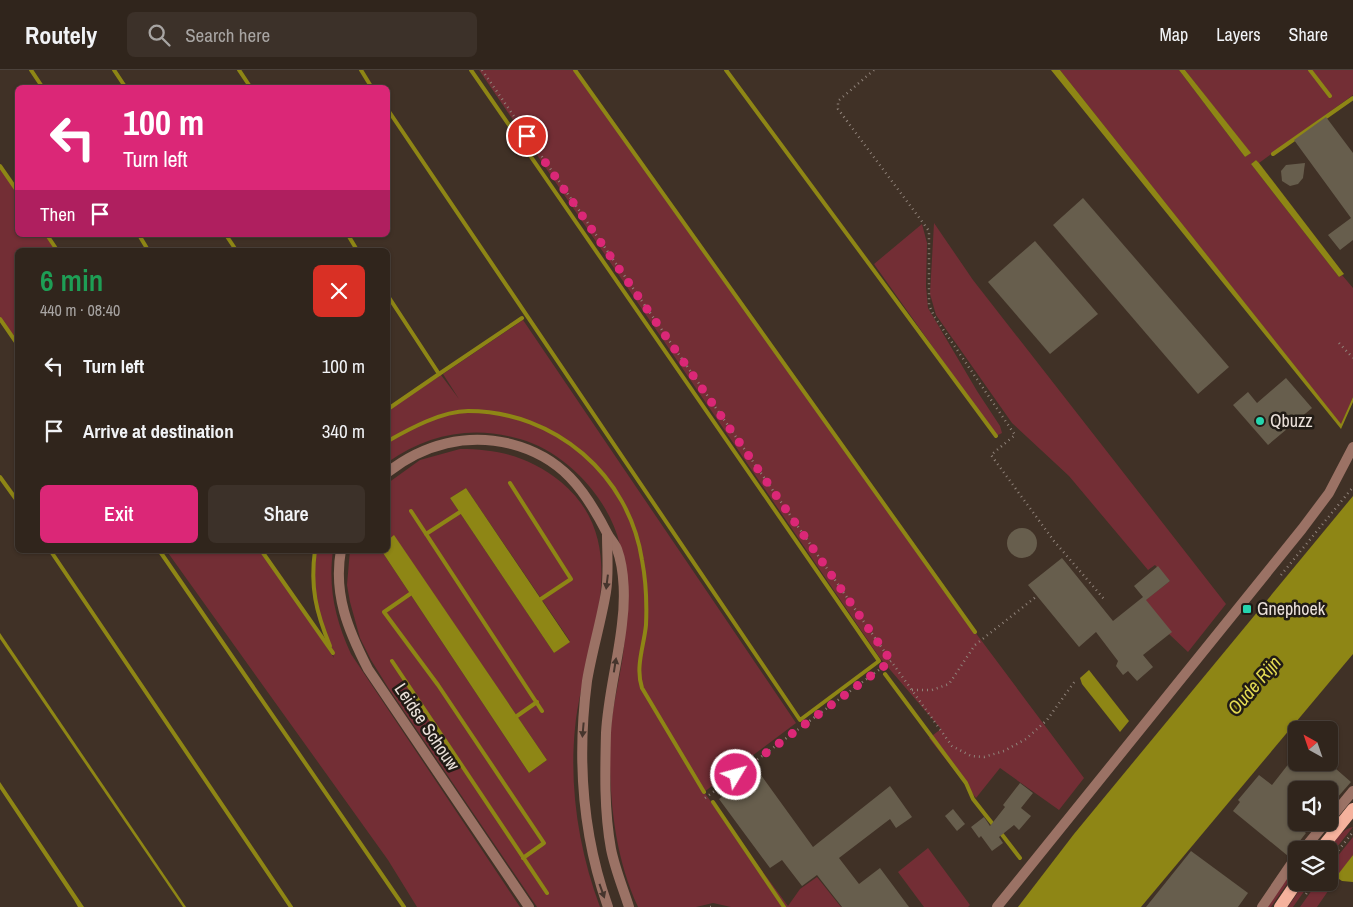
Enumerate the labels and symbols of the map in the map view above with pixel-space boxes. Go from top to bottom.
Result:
pin [506,115,548,157]
place label: Qbuzz [1270,408,1313,433]
marker: Qbuzz [1254,415,1266,427]
one-way arrow [603,575,611,591]
place label: Gnephoek [1257,596,1326,621]
marker: Gnephoek [1241,603,1253,615]
water label: Oude Rijn [1221,650,1287,720]
one-way arrow [611,657,619,673]
street label: Leidse Schouw [389,678,466,776]
north arrow [1288,721,1338,771]
one-way arrow [579,723,587,739]
position arrow [709,748,761,800]
one-way arrow [599,883,606,898]

